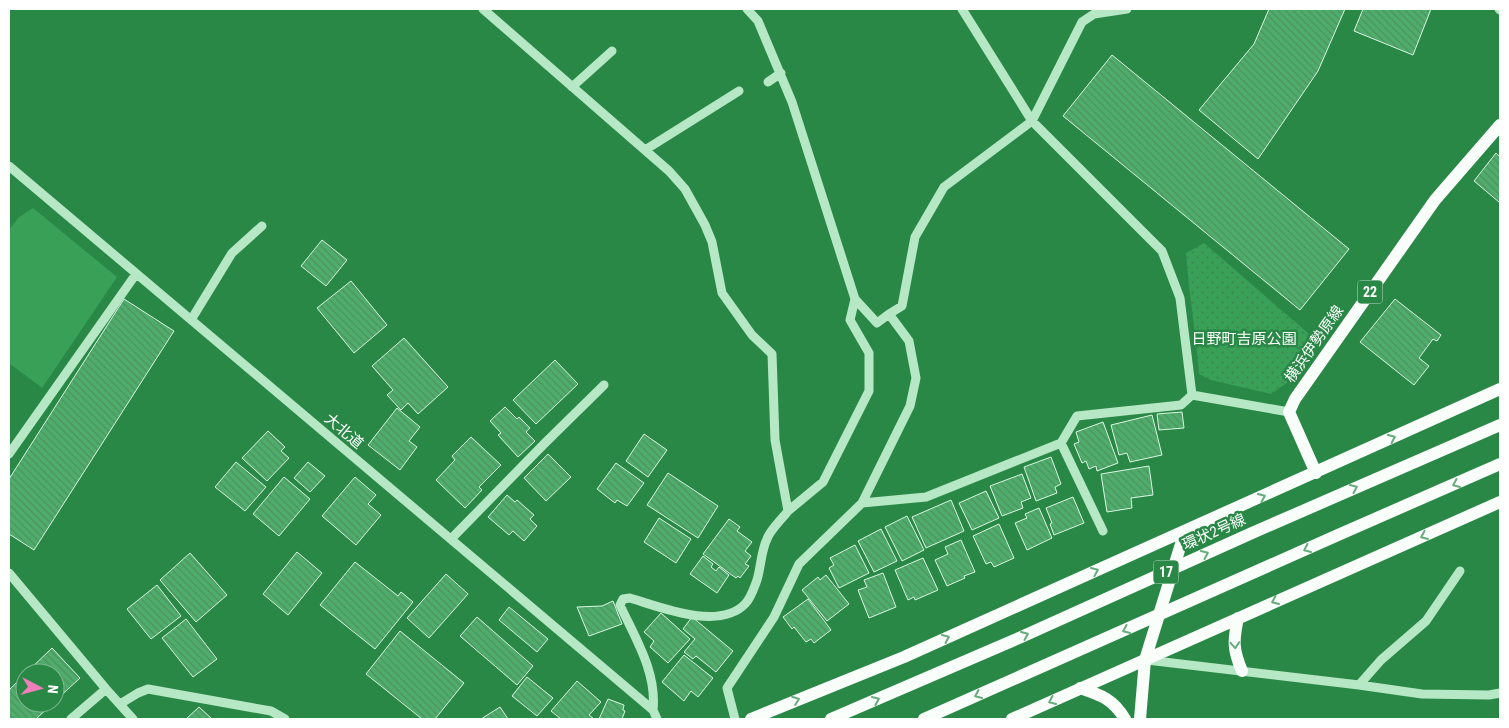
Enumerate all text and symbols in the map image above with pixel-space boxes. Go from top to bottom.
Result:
road number: 22 [1358,280,1382,304]
street label: 横浜伊勢原線 [1281,302,1347,386]
park label: 日野町吉原公園 [1191,330,1297,348]
street label: 大北道 [321,410,367,452]
one-way arrow [1387,434,1396,444]
one-way arrow [1452,477,1461,488]
one-way arrow [1349,484,1358,495]
one-way arrow [1257,492,1266,503]
street label: 環状2号線 [1180,510,1248,554]
one-way arrow [1420,529,1429,540]
one-way arrow [1303,542,1312,553]
one-way arrow [1200,549,1209,560]
road number: 17 [1154,560,1178,584]
one-way arrow [1090,567,1099,578]
one-way arrow [1271,595,1280,606]
one-way arrow [1122,623,1131,634]
one-way arrow [1020,631,1029,642]
one-way arrow [941,633,950,644]
one-way arrow [1229,641,1240,649]
north arrow [15,663,65,713]
text: N [45,684,61,694]
one-way arrow [974,689,983,700]
one-way arrow [871,695,880,706]
one-way arrow [1048,695,1057,705]
one-way arrow [792,696,800,706]

